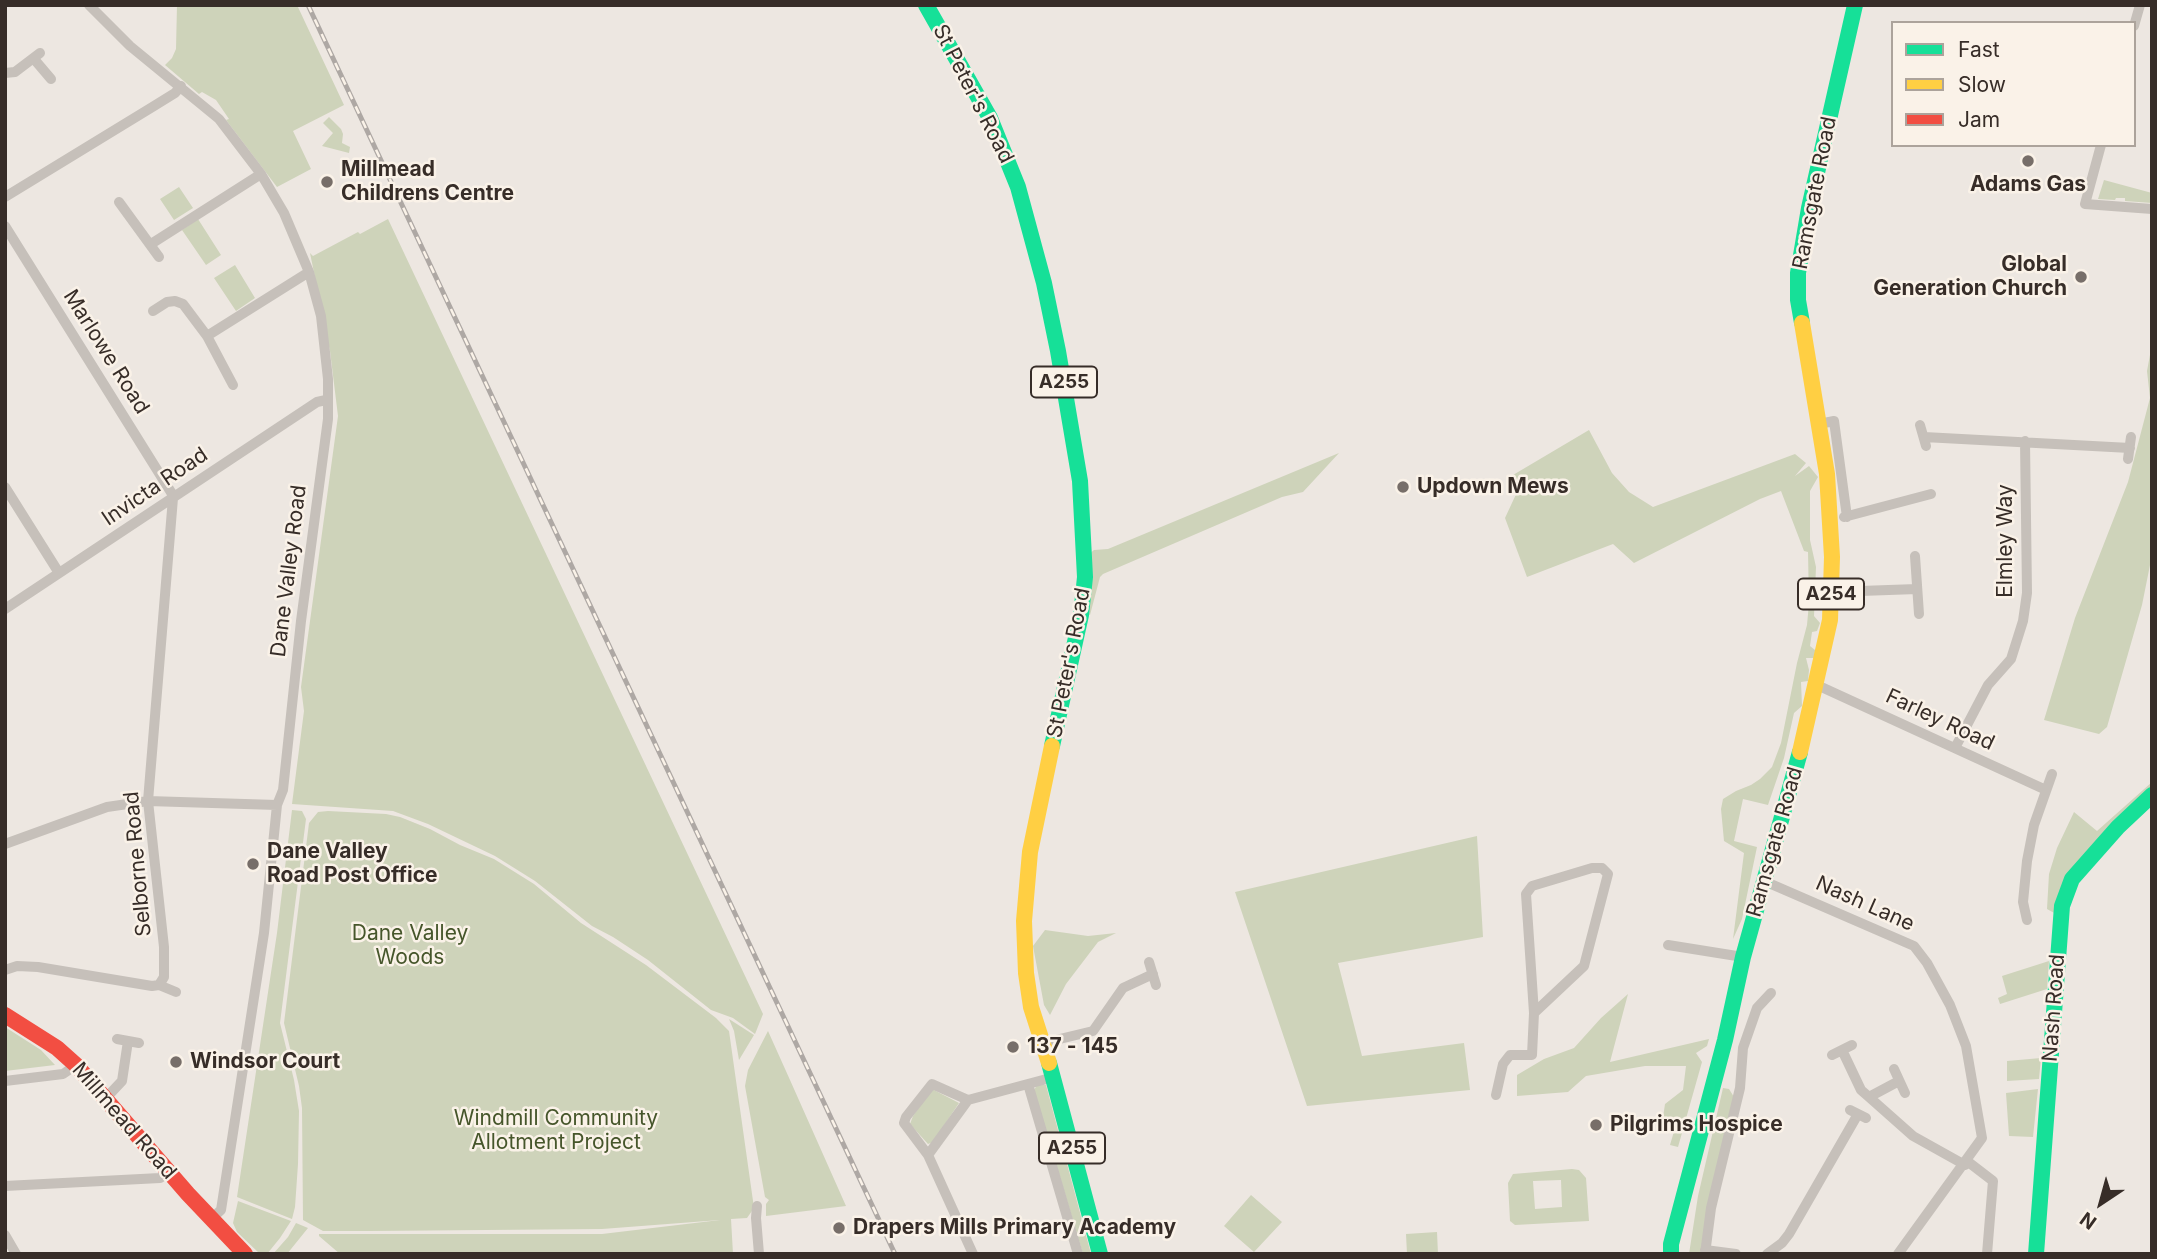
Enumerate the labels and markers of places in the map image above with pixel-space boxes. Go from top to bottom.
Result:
marker: Adams Gas [2020,153,2036,169]
place label: Millmead Childrens Centre [341,157,514,207]
place label: Adams Gas [1970,172,2086,198]
marker: Millmead Childrens Centre [319,174,335,190]
place label: Global Generation Church [1873,252,2067,302]
marker: Global Generation Church [2073,269,2089,285]
place label: Updown Mews [1417,474,1569,500]
marker: Updown Mews [1395,479,1411,495]
place label: Dane Valley Road Post Office [267,839,438,889]
marker: Dane Valley Road Post Office [245,856,261,872]
place label: 137 - 145 [1027,1034,1118,1060]
marker: 137 - 145 [1005,1039,1021,1055]
place label: Windsor Court [190,1049,340,1075]
marker: Windsor Court [168,1054,184,1070]
place label: Pilgrims Hospice [1610,1112,1783,1138]
marker: Pilgrims Hospice [1588,1117,1604,1133]
place label: Drapers Mills Primary Academy [853,1215,1176,1241]
marker: Drapers Mills Primary Academy [831,1220,847,1236]

